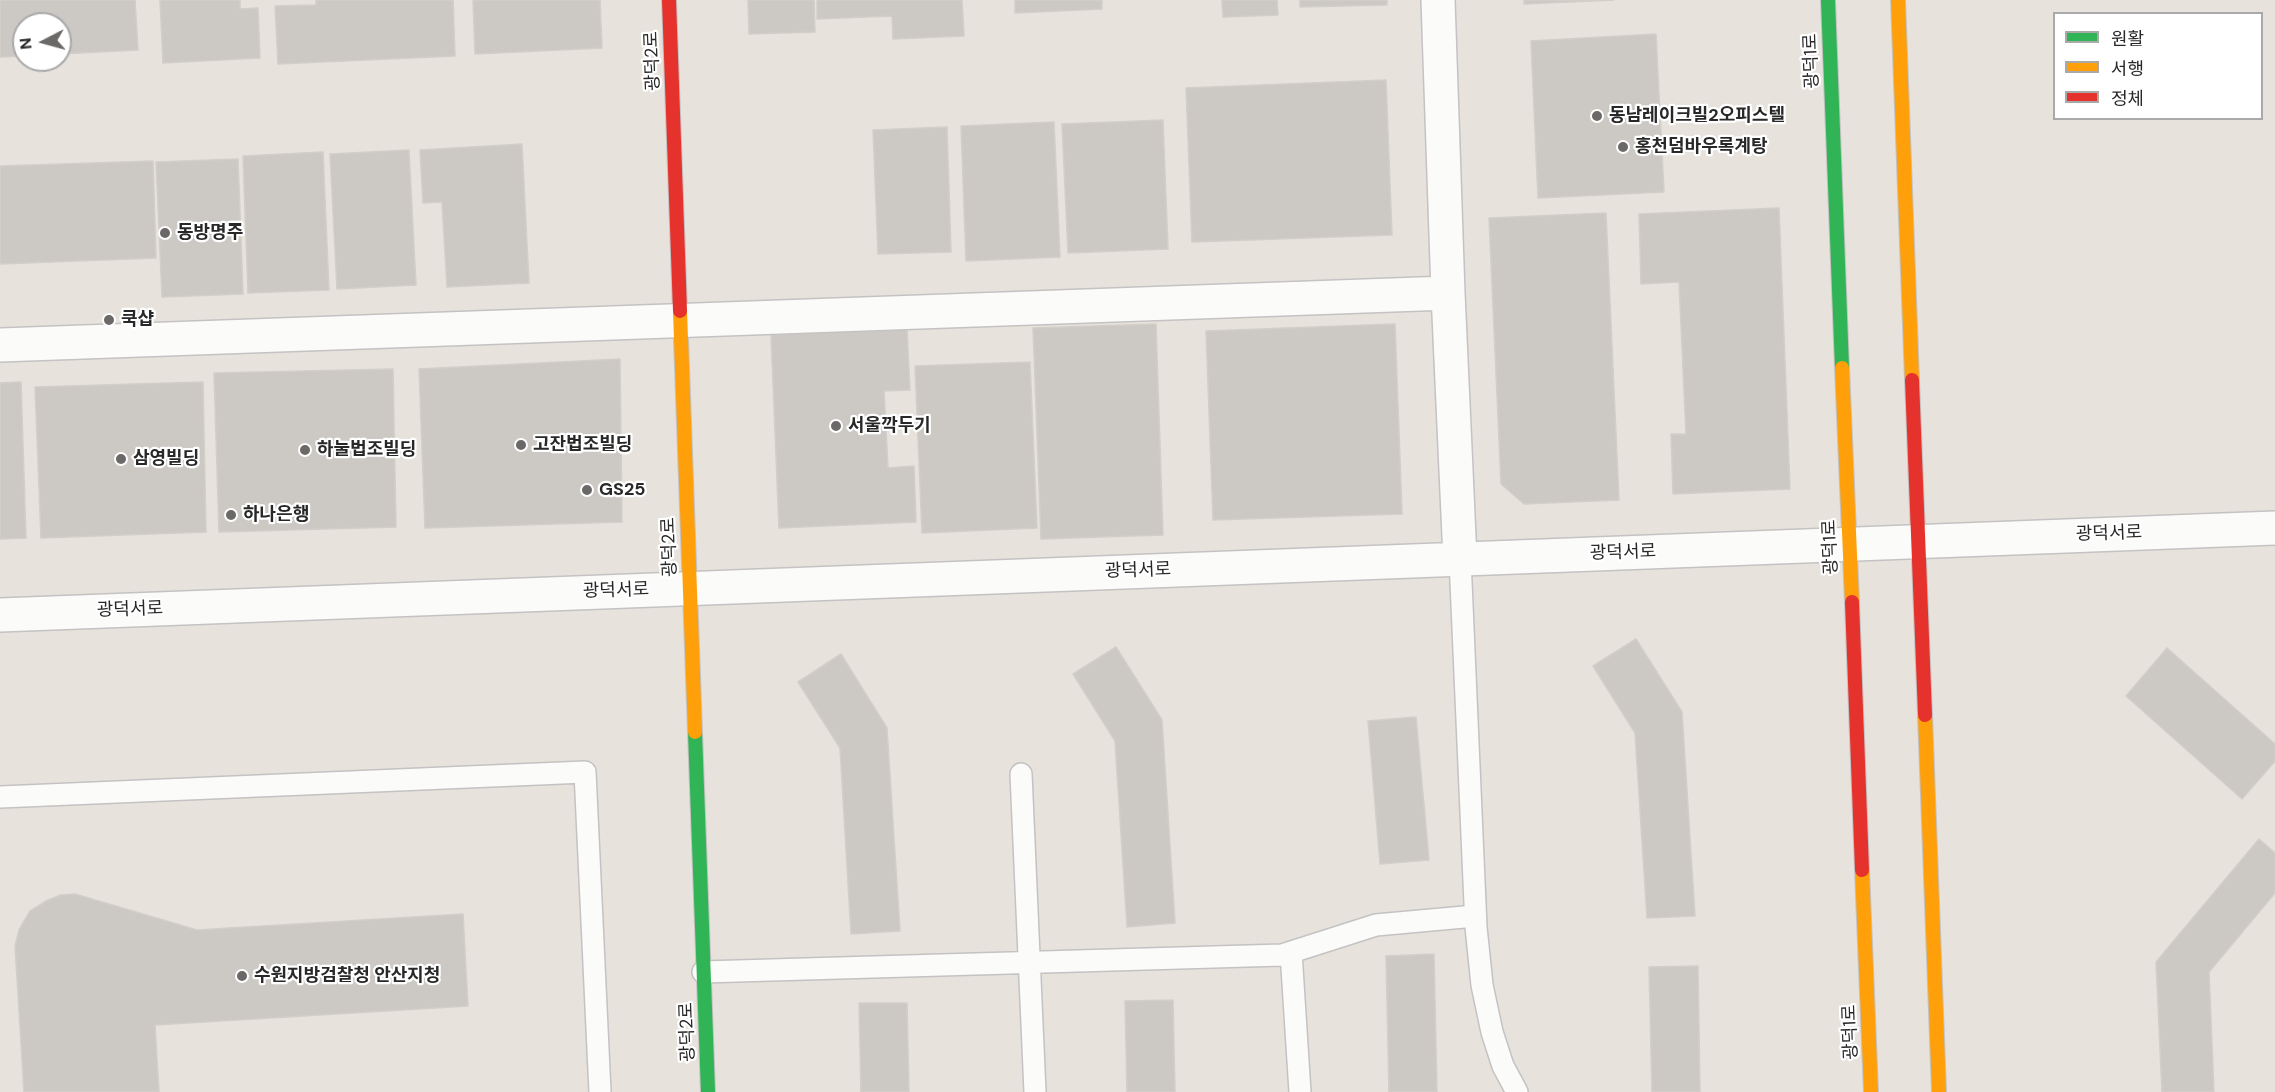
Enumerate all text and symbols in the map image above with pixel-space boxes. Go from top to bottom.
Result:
north arrow [12,12,72,72]
legend [2053,12,2263,120]
text: 원활 [2111,27,2144,51]
street label: 광덕2로 [641,31,665,91]
street label: 광덕1로 [1800,33,1824,89]
text: N [15,37,37,51]
text: 서행 [2111,57,2144,81]
text: 정체 [2111,87,2144,111]
place label: 동남레이크빌2오피스텔 [1609,105,1785,127]
marker: 동남레이크빌2오피스텔 [1590,109,1604,123]
place label: 홍천덤바우록계탕 [1635,136,1767,158]
marker: 홍천덤바우록계탕 [1616,140,1630,154]
place label: 동방명주 [177,222,243,244]
marker: 동방명주 [158,226,172,240]
place label: 쿡샵 [121,309,154,331]
marker: 쿡샵 [102,313,116,327]
place label: 서울깍두기 [848,415,931,437]
marker: 서울깍두기 [829,419,843,433]
place label: 고잔법조빌딩 [533,434,632,456]
marker: 고잔법조빌딩 [514,438,528,452]
place label: 하눌법조빌딩 [317,439,416,461]
marker: 하눌법조빌딩 [298,443,312,457]
place label: 삼영빌딩 [133,448,199,470]
marker: 삼영빌딩 [114,452,128,466]
place label: GS25 [599,479,645,501]
marker: GS25 [580,483,594,497]
place label: 하나은행 [243,504,309,526]
marker: 하나은행 [224,508,238,522]
street label: 광덕2로 [658,517,682,577]
street label: 광덕1로 [1819,519,1843,575]
street label: 광덕서로 [2076,522,2142,546]
street label: 광덕서로 [1590,541,1656,565]
street label: 광덕서로 [1105,559,1171,583]
street label: 광덕서로 [583,579,649,603]
street label: 광덕서로 [97,598,163,622]
place label: 수원지방검찰청 안산지청 [254,965,440,987]
marker: 수원지방검찰청 안산지청 [235,969,249,983]
street label: 광덕2로 [676,1002,700,1062]
street label: 광덕1로 [1839,1004,1863,1060]

